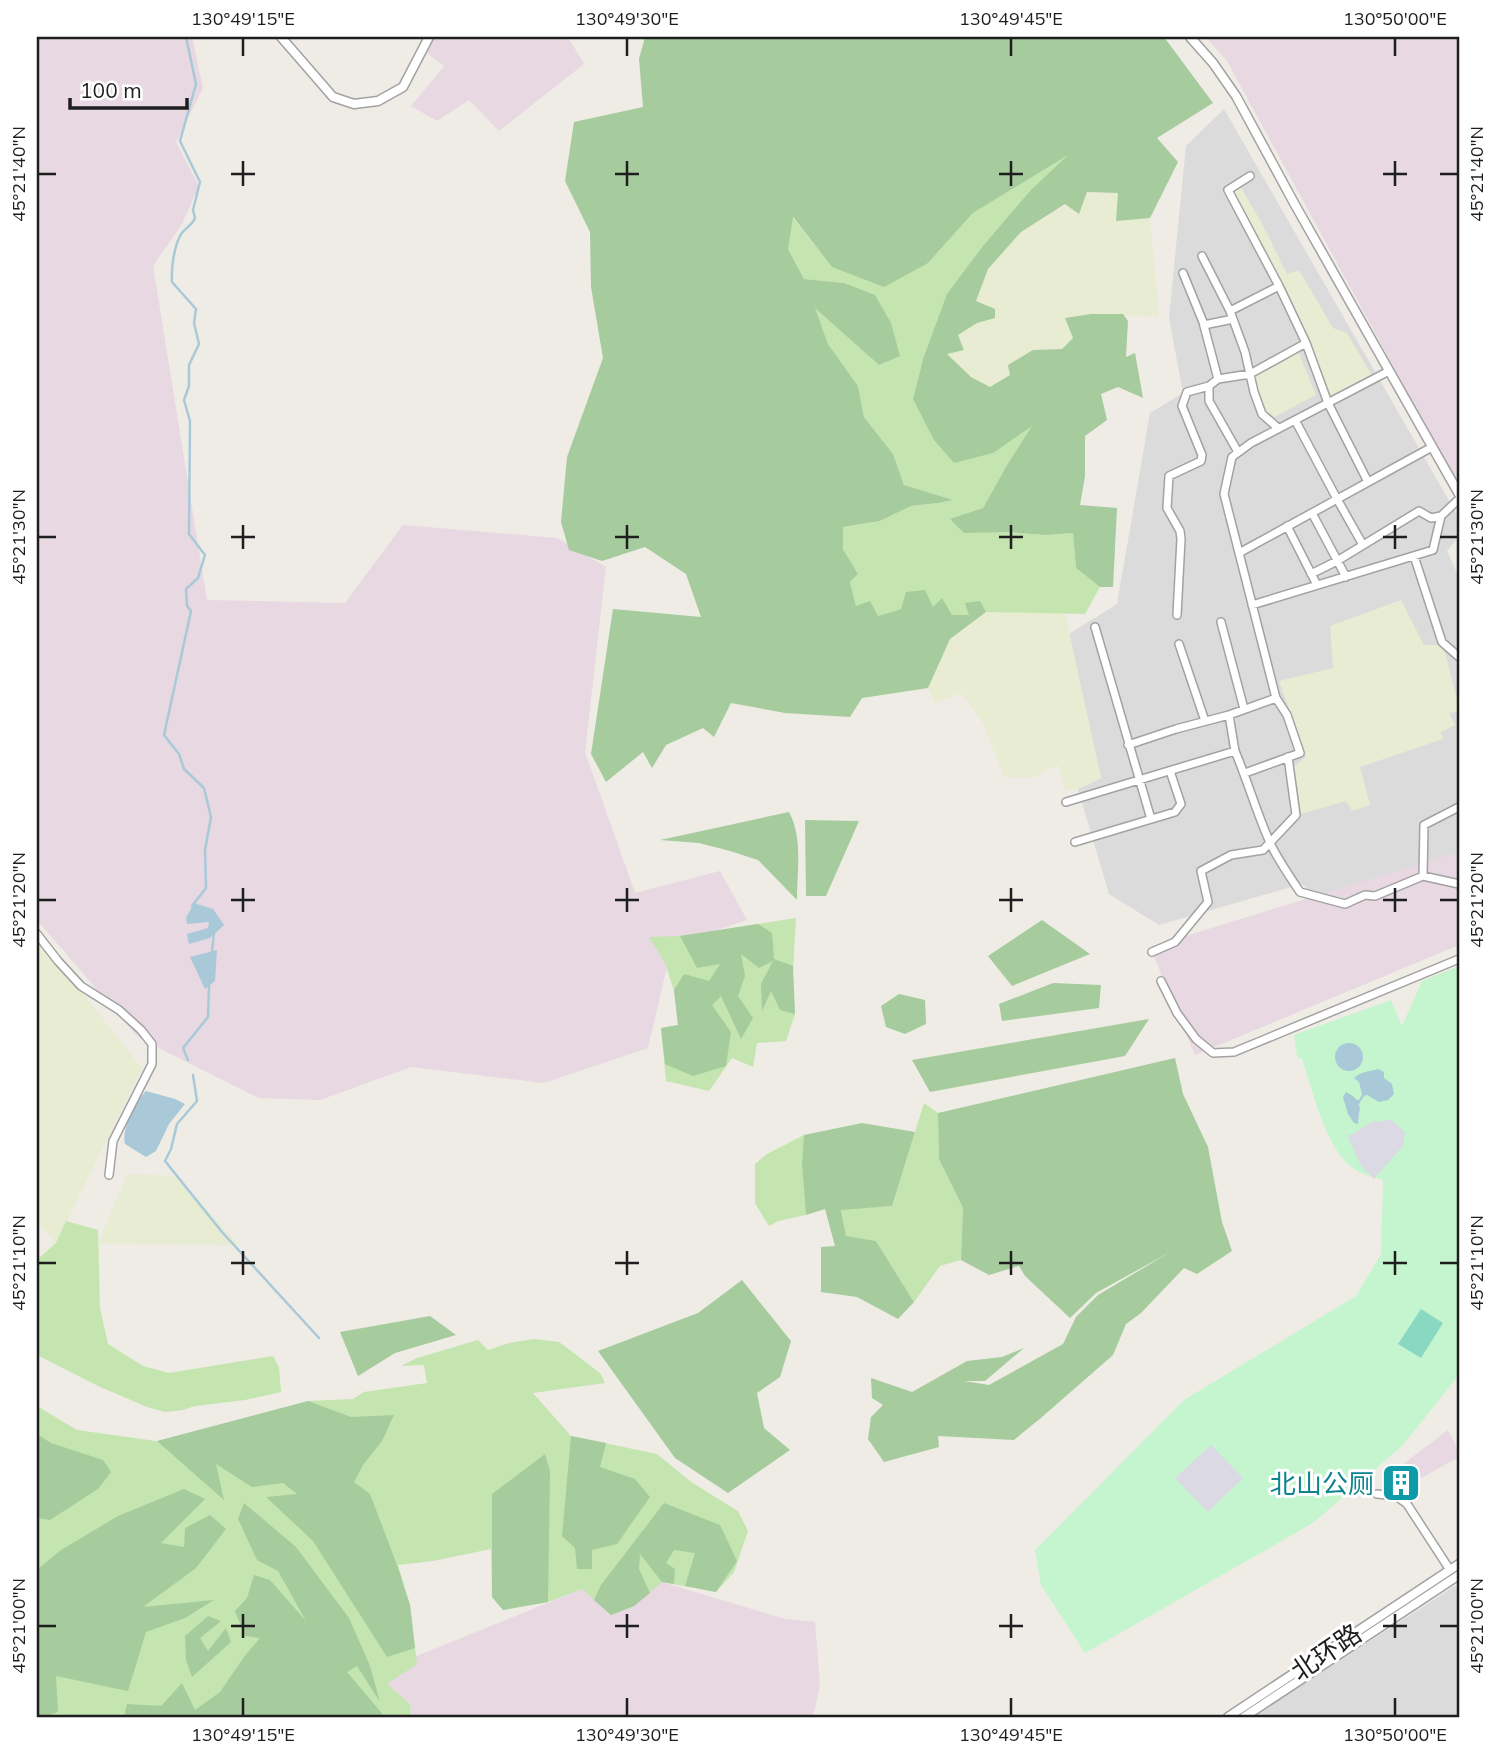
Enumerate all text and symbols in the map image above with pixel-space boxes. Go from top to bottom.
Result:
text: 130°49'15"E [191,7,295,30]
text: 130°49'30"E [575,7,679,30]
text: 130°49'45"E [959,7,1063,30]
text: 130°50'00"E [1343,7,1447,30]
scale bar [70,66,187,110]
text: 100 m [80,77,142,103]
text: 45°21'40"N [7,126,30,222]
text: 45°21'40"N [1465,126,1488,222]
text: 45°21'30"N [7,489,30,585]
text: 45°21'30"N [1465,489,1488,585]
text: 45°21'20"N [7,852,30,948]
text: 45°21'20"N [1465,852,1488,948]
text: 45°21'10"N [7,1215,30,1311]
text: 45°21'10"N [1465,1215,1488,1311]
building icon: 北山公厕 [1380,1462,1422,1504]
place label: 北山公厕 [1270,1467,1374,1500]
text: 45°21'00"N [7,1578,30,1674]
text: 45°21'00"N [1465,1578,1488,1674]
street label: 北环路 [1284,1617,1368,1687]
text: 130°49'15"E [191,1723,295,1746]
text: 130°49'30"E [575,1723,679,1746]
text: 130°49'45"E [959,1723,1063,1746]
text: 130°50'00"E [1343,1723,1447,1746]

